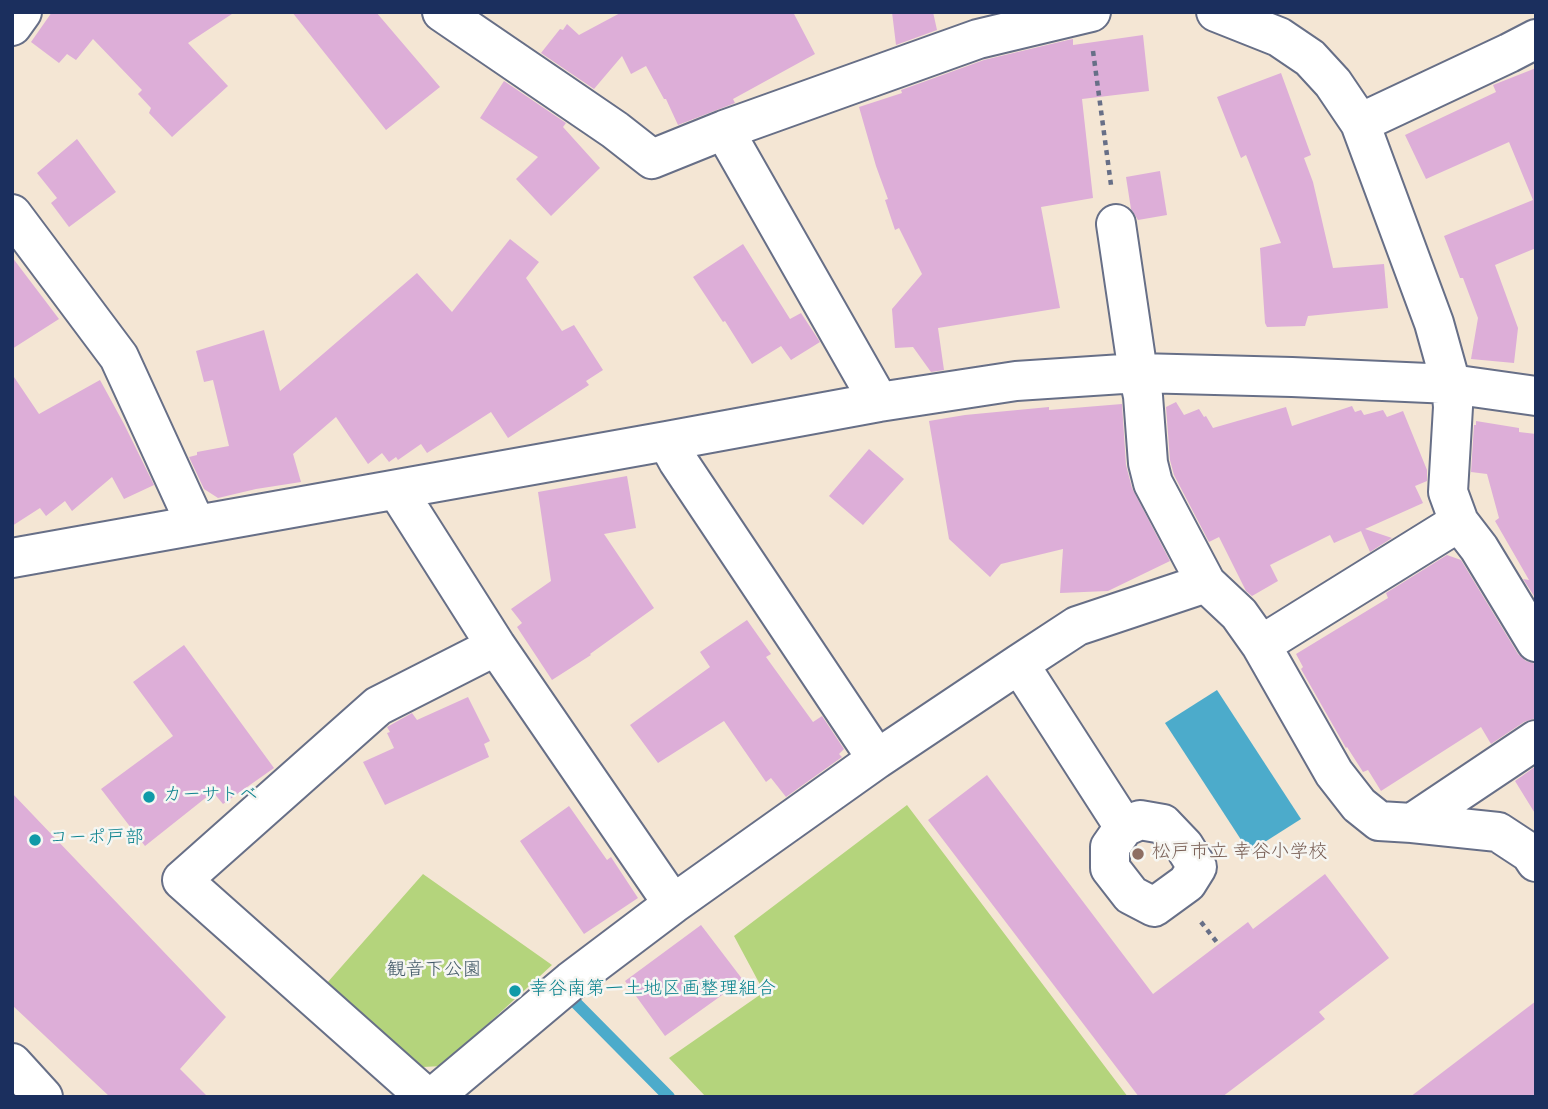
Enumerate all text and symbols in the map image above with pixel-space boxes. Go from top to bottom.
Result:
place label: カーサトベ [163,786,258,808]
marker: カーサトベ [141,789,157,805]
place label: コーポ戸部 [49,829,144,851]
marker: コーポ戸部 [27,832,43,848]
place label: 松戸市立 幸谷小学校 [1152,843,1327,865]
marker: 松戸市立 幸谷小学校 [1130,846,1146,862]
park label: 観音下公園 [387,961,481,983]
place label: 幸谷南第一土地区画整理組合 [529,980,776,1002]
marker: 幸谷南第一土地区画整理組合 [507,983,523,999]

